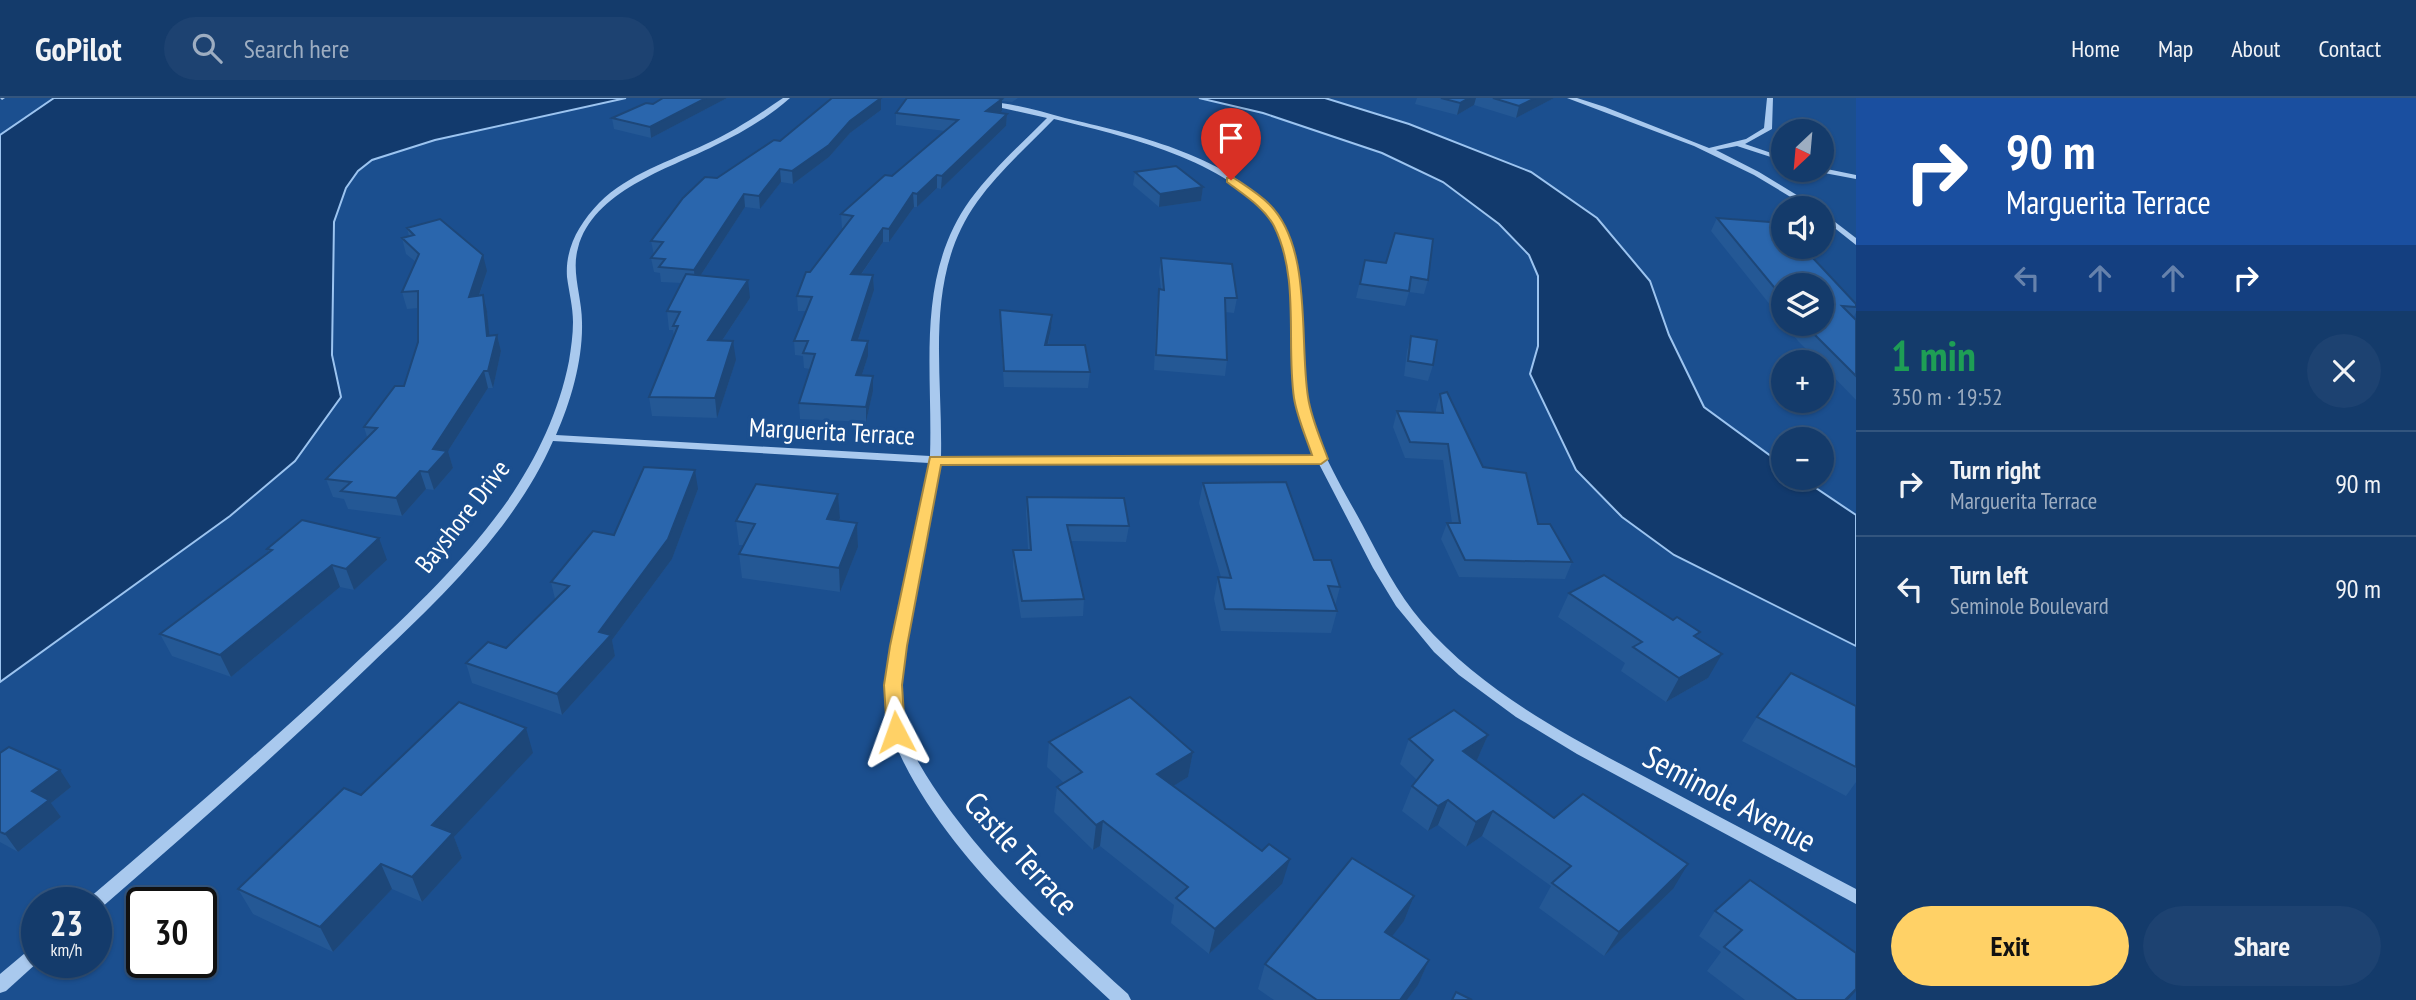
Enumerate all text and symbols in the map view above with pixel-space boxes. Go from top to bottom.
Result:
search box [164,17,654,80]
text: GoPilot [35,27,122,70]
icon: search [188,29,226,67]
text: Search here [244,32,349,65]
text: Home [2071,33,2120,64]
text: Map [2158,33,2193,64]
text: About [2231,33,2280,64]
text: Contact [2318,33,2381,64]
pin [1201,108,1261,180]
icon: arrive [1212,119,1250,157]
north arrow [1771,119,1834,182]
map controls [1771,119,1834,490]
text: 90 m [2006,119,2095,183]
icon: right [1891,126,1982,217]
text: Marguerita Terrace [2006,181,2211,223]
button: sound [1771,196,1834,259]
icon: left [2008,259,2046,297]
icon: ahead [2081,259,2119,297]
icon: ahead [2154,259,2192,297]
icon: right [2227,259,2265,297]
button: layers [1771,273,1834,336]
text: 1 min [1891,328,1976,383]
button: close [2307,334,2381,408]
button: + [1771,350,1834,413]
text: 350 m · 19:52 [1891,382,2003,411]
street label: Marguerita Terrace [748,410,916,452]
button: − [1771,427,1834,490]
street label: Bayshore Drive [408,453,516,579]
text: Turn right [1950,453,2041,486]
icon: right [1891,465,1929,503]
text: 90 m [2335,467,2381,500]
text: Marguerita Terrace [1950,486,2097,515]
text: Turn left [1950,558,2028,591]
icon: left [1891,570,1929,608]
text: 90 m [2335,572,2381,605]
text: Seminole Boulevard [1950,591,2109,620]
position arrow [859,695,933,769]
street label: Seminole Avenue [1636,735,1824,861]
street label: Castle Terrace [956,783,1088,923]
speed limit sign: 30 [126,887,217,978]
text: 23 [50,900,83,946]
button: Exit [1891,906,2129,986]
button: Share [2143,906,2381,986]
text: km/h [51,938,82,961]

